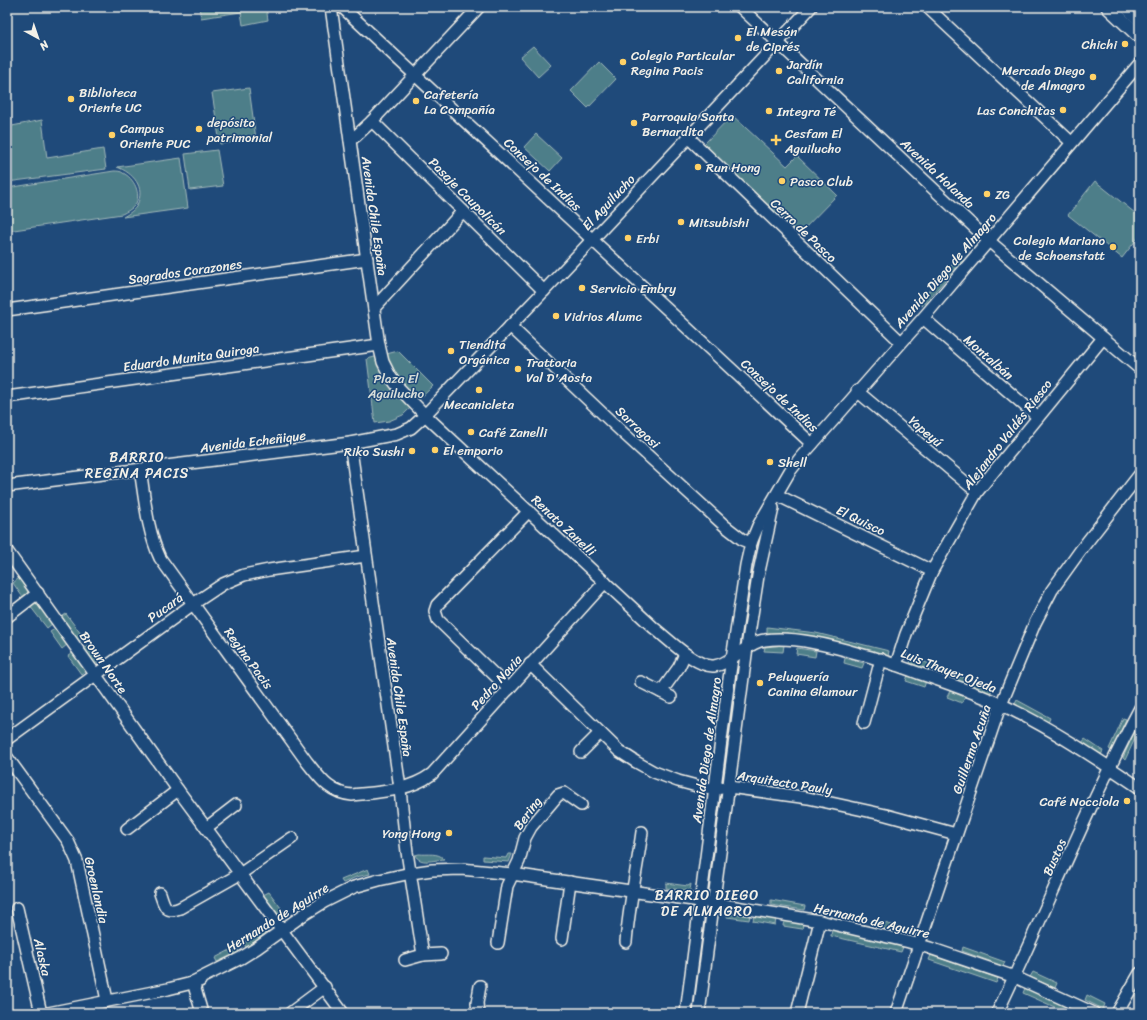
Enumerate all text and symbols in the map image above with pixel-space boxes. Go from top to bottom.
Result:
north arrow [18,18,58,58]
place label: El Mesón de Ciprés [746,20,800,58]
marker: El Mesón de Ciprés [733,33,743,43]
place label: Chichi [1082,33,1117,56]
text: N [35,35,54,55]
marker: Chichi [1120,39,1130,49]
place label: Colegio Particular Regina Pacis [631,44,735,82]
place label: Jardín California [786,53,844,91]
marker: Colegio Particular Regina Pacis [618,57,628,67]
place label: Mercado Diego de Almagro [1002,59,1086,97]
marker: Jardín California [774,66,784,76]
marker: Mercado Diego de Almagro [1088,72,1098,82]
place label: Biblioteca Oriente UC [79,81,142,119]
place label: Cafetería La Compañía [424,83,496,121]
marker: Biblioteca Oriente UC [66,94,76,104]
marker: Cafetería La Compañía [411,96,421,106]
place label: Las Conchitas [977,99,1056,122]
place label: Integra Té [776,100,836,123]
place label: Parroquia Santa Bernardita [642,105,735,143]
marker: Las Conchitas [1058,105,1068,115]
marker: Integra Té [764,106,774,116]
place label: depósito patrimonial [206,111,273,149]
place label: Campus Oriente PUC [120,117,191,155]
marker: Parroquia Santa Bernardita [629,118,639,128]
place label: Cesfam El Aguilucho [784,122,843,160]
marker: depósito patrimonial [194,124,204,134]
marker: Campus Oriente PUC [107,130,117,140]
street label: Consejo de Indias [498,132,588,218]
street label: Avenida Holanda [894,132,981,215]
marker: Cesfam El Aguilucho [770,134,782,146]
street label: Pasaje Caupolicán [423,152,512,241]
street label: Avenida Chile España [355,154,394,278]
place label: Run Hong [706,156,761,179]
marker: Run Hong [693,162,703,172]
street label: El Aguilucho [576,168,641,236]
place label: Pasco Club [790,170,853,193]
marker: Pasco Club [777,176,787,186]
place label: ZG [995,183,1010,206]
marker: ZG [982,189,992,199]
street label: Cerro de Pasco [765,192,843,269]
street label: Avenida Diego de Almagro [888,207,1003,334]
place label: Mitsubishi [689,211,749,234]
marker: Mitsubishi [676,217,686,227]
place label: Erbi [636,227,659,250]
place label: Colegio Mariano de Schoenstatt [1014,229,1105,267]
marker: Erbi [623,233,633,243]
marker: Colegio Mariano de Schoenstatt [1108,242,1118,252]
street label: Sagrados Corazones [127,252,243,291]
place label: Servicio Embry [590,277,676,300]
marker: Servicio Embry [577,283,587,293]
place label: Vidrios Alumc [564,305,642,328]
marker: Vidrios Alumc [551,311,561,321]
street label: Montalbán [958,329,1019,386]
place label: Tiendita Orgánica [459,333,510,371]
street label: Eduardo Munita Quiroga [122,336,261,378]
marker: Tiendita Orgánica [446,346,456,356]
place label: Trattoria Val D'Aosta [526,351,592,389]
street label: Consejo de Indias [735,353,825,439]
marker: Trattoria Val D'Aosta [513,364,523,374]
park label: Plaza El Aguilucho [367,367,425,405]
street label: Alejandro Valdés Riesco [956,374,1058,495]
marker: Mecanicleta [474,385,484,395]
place label: Mecanicleta [444,393,514,416]
street label: Sarragosi [610,400,666,455]
street label: Yapeyú [903,410,948,453]
place label: Café Zanelli [479,421,548,444]
street label: Avenida Echeñique [198,424,308,460]
marker: Café Zanelli [466,427,476,437]
place label: El emporio [443,439,503,462]
place label: Riko Sushi [344,440,404,463]
district label: BARRIO REGINA PACIS [85,445,189,486]
marker: El emporio [430,445,440,455]
marker: Riko Sushi [407,446,417,456]
place label: Shell [778,451,807,474]
marker: Shell [765,457,775,467]
street label: Renato Zanelli [526,489,602,562]
street label: El Quisco [832,499,890,542]
street label: Pucará [142,586,189,628]
street label: Regina Pacis [218,622,280,695]
street label: Brown Norte [73,626,134,699]
street label: Avenida Chile España [380,635,419,759]
street label: Luis Thayer Ojeda [898,642,1000,699]
street label: Pedro Navia [465,649,528,716]
place label: Peluquería Canina Glamour [768,665,858,703]
street label: Avenida Diego de Almagro [685,675,728,825]
marker: Peluquería Canina Glamour [755,678,765,688]
street label: Guillermo Acuña [945,701,998,797]
street label: Arquitecto Pauly [735,763,834,801]
place label: Café Nocciola [1039,790,1119,813]
street label: Bering [507,791,548,835]
marker: Café Nocciola [1122,796,1132,806]
place label: Yong Hong [382,822,441,845]
marker: Yong Hong [444,828,454,838]
street label: Bustos [1036,834,1073,880]
street label: Groenlandia [78,854,115,926]
street label: Hernando de Aguirre [221,876,334,959]
district label: BARRIO DIEGO DE ALMAGRO [655,883,759,924]
street label: Hernando de Aguirre [812,896,932,945]
street label: Alaska [27,935,58,979]

